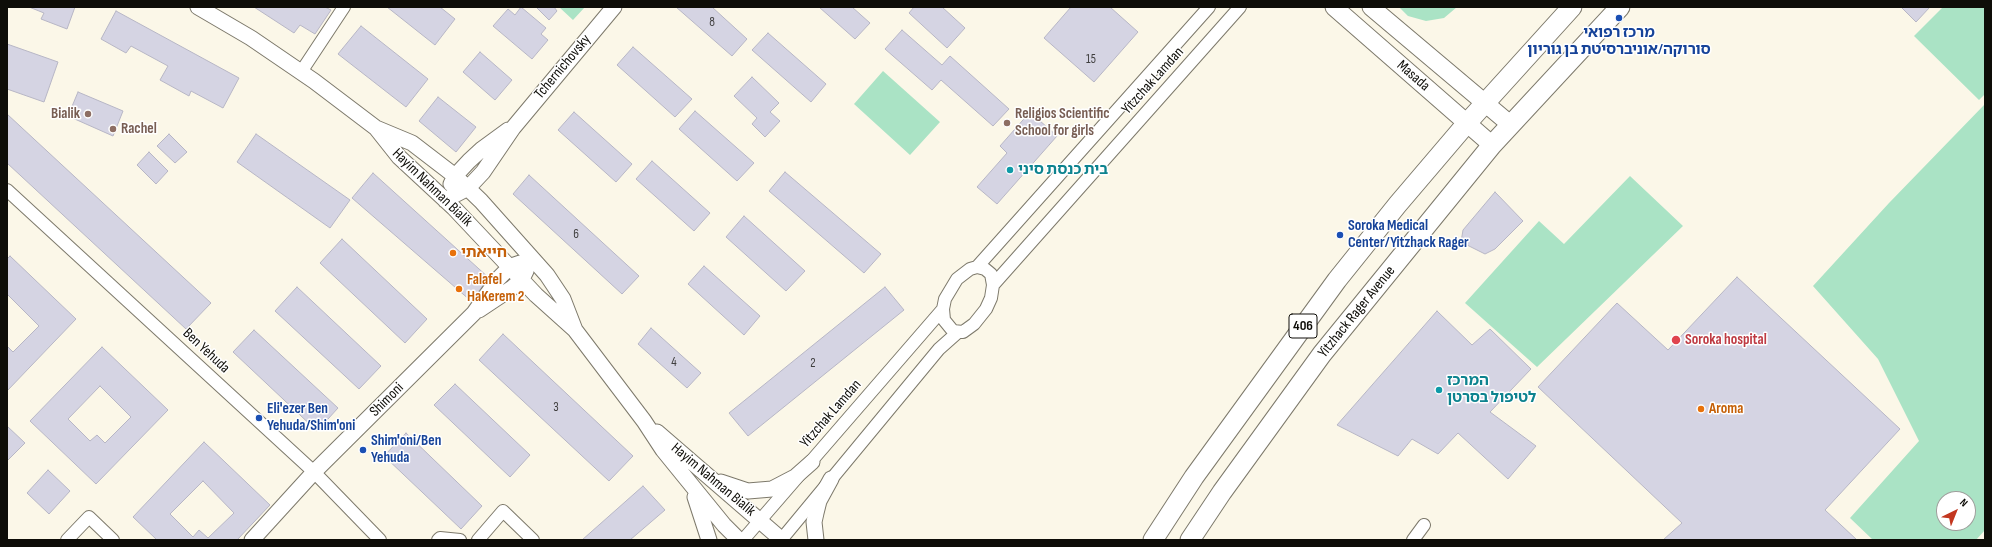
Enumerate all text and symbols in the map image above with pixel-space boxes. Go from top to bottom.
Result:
marker: מרכז רפואי סורוקה/אוניברסיטת בן גוריון [1614,13,1624,23]
house number: 8 [709,15,715,31]
place label: מרכז רפואי סורוקה/אוניברסיטת בן גוריון [1527,24,1711,59]
street label: Tchernichovsky [531,31,595,103]
street label: Yitzchak Lamdan [1118,44,1188,118]
house number: 15 [1086,52,1096,68]
street label: Masada [1393,57,1433,95]
place label: Bialik [51,105,80,123]
place label: Religios Scientific School for girls [1015,105,1110,140]
marker: Bialik [83,109,93,119]
marker: Religios Scientific School for girls [1002,118,1012,128]
place label: Rachel [121,120,157,138]
marker: Rachel [108,124,118,134]
street label: Hayim Nahman Bialik [388,145,476,231]
place label: בית כנסת סיני [1018,161,1108,179]
marker: בית כנסת סיני [1005,165,1015,175]
place label: Soroka Medical Center/Yitzhack Rager [1348,217,1469,252]
house number: 6 [573,227,579,243]
marker: Soroka Medical Center/Yitzhack Rager [1335,230,1345,240]
place label: חייאתי [461,244,507,262]
marker: חייאתי [448,248,458,258]
street label: Yitzhack Rager Avenue [1315,263,1399,361]
place label: Falafel HaKerem 2 [467,271,524,306]
marker: Falafel HaKerem 2 [454,284,464,294]
road number: 406 [1289,314,1317,338]
street label: Ben Yehuda [179,325,233,377]
place label: Soroka hospital [1685,331,1767,349]
marker: Soroka hospital [1670,334,1682,346]
house number: 4 [671,355,677,371]
house number: 2 [810,356,816,372]
place label: המרכז לטיפול בסרטן [1447,372,1536,407]
street label: Yitzchak Lamdan [797,376,865,452]
street label: Shimoni [366,379,408,421]
marker: המרכז לטיפול בסרטן [1434,385,1444,395]
place label: Eli'ezer Ben Yehuda/Shim'oni [267,400,355,435]
house number: 3 [553,400,559,416]
place label: Aroma [1709,400,1743,418]
marker: Aroma [1696,404,1706,414]
marker: Eli'ezer Ben Yehuda/Shim'oni [254,413,264,423]
place label: Shim'oni/Ben Yehuda [371,432,441,467]
street label: Hayim Nahman Bialik [667,439,759,521]
marker: Shim'oni/Ben Yehuda [358,445,368,455]
north arrow [1936,491,1976,531]
text: N [1957,496,1970,509]

